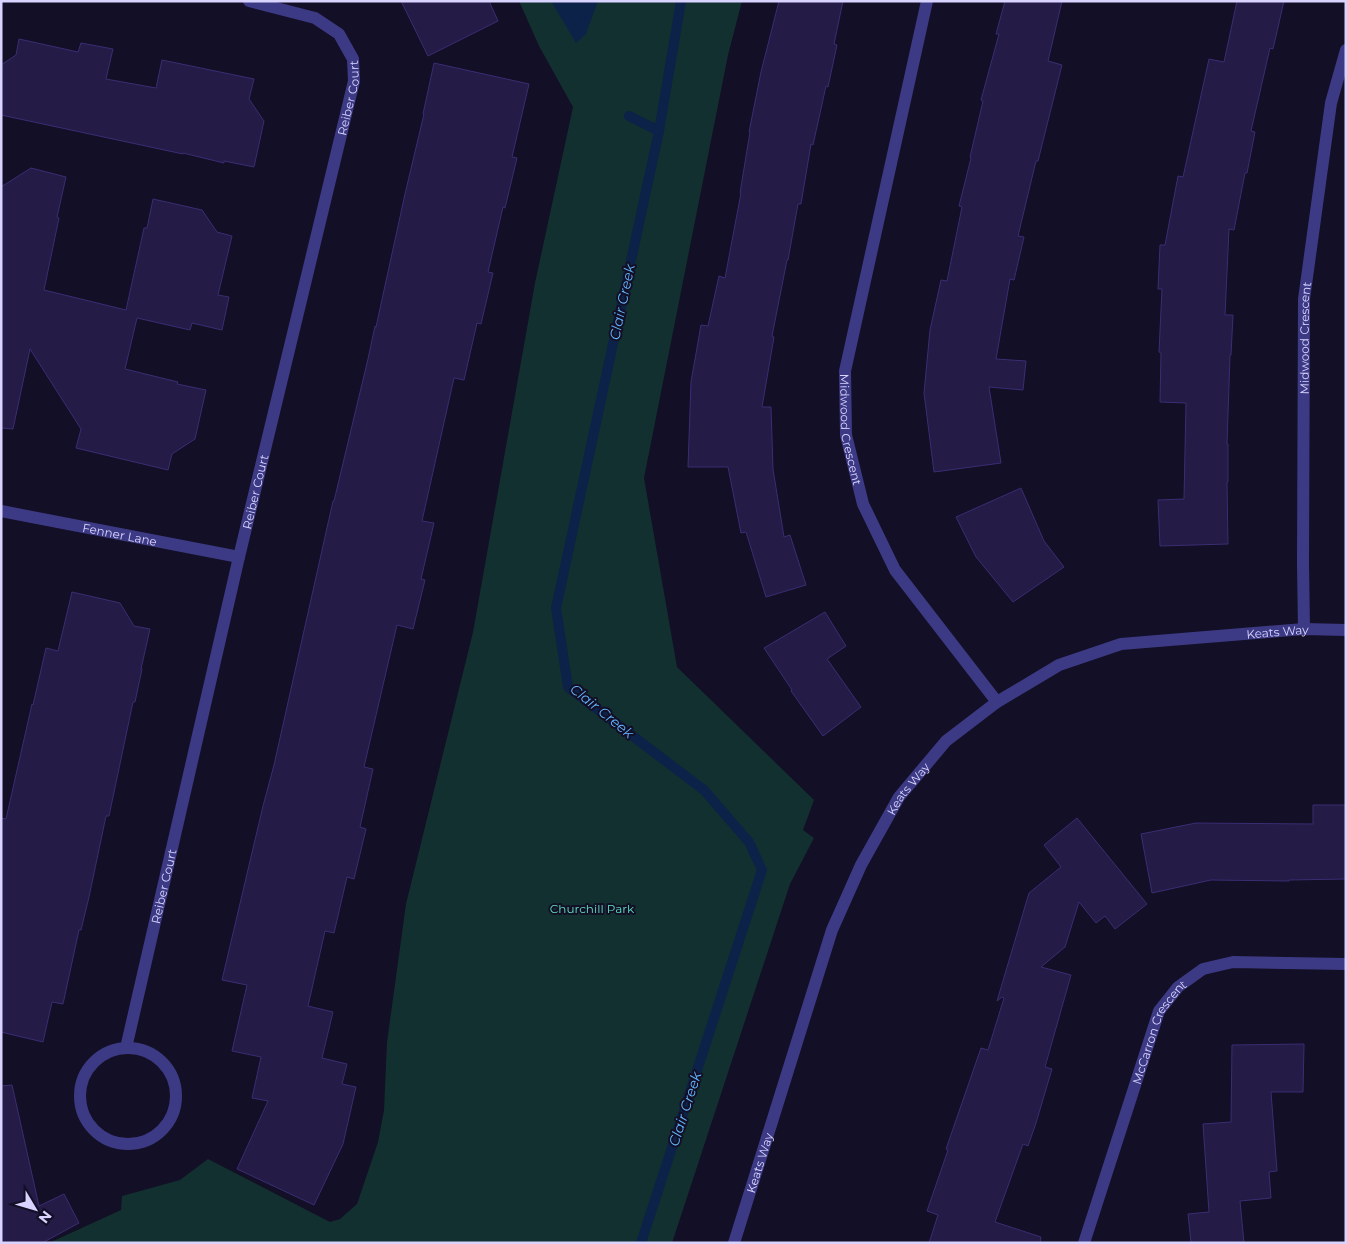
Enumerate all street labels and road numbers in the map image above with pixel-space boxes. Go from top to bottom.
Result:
street label: Reiber Court [334,60,362,137]
street label: Midwood Crescent [1296,281,1314,394]
street label: Midwood Crescent [838,374,866,487]
street label: Reiber Court [239,453,271,531]
street label: Fenner Lane [81,519,158,549]
street label: Keats Way [1246,621,1309,641]
street label: Keats Way [883,759,933,817]
street label: Reiber Court [147,847,179,925]
street label: McCarron Crescent [1128,976,1189,1086]
street label: Keats Way [743,1130,776,1195]

